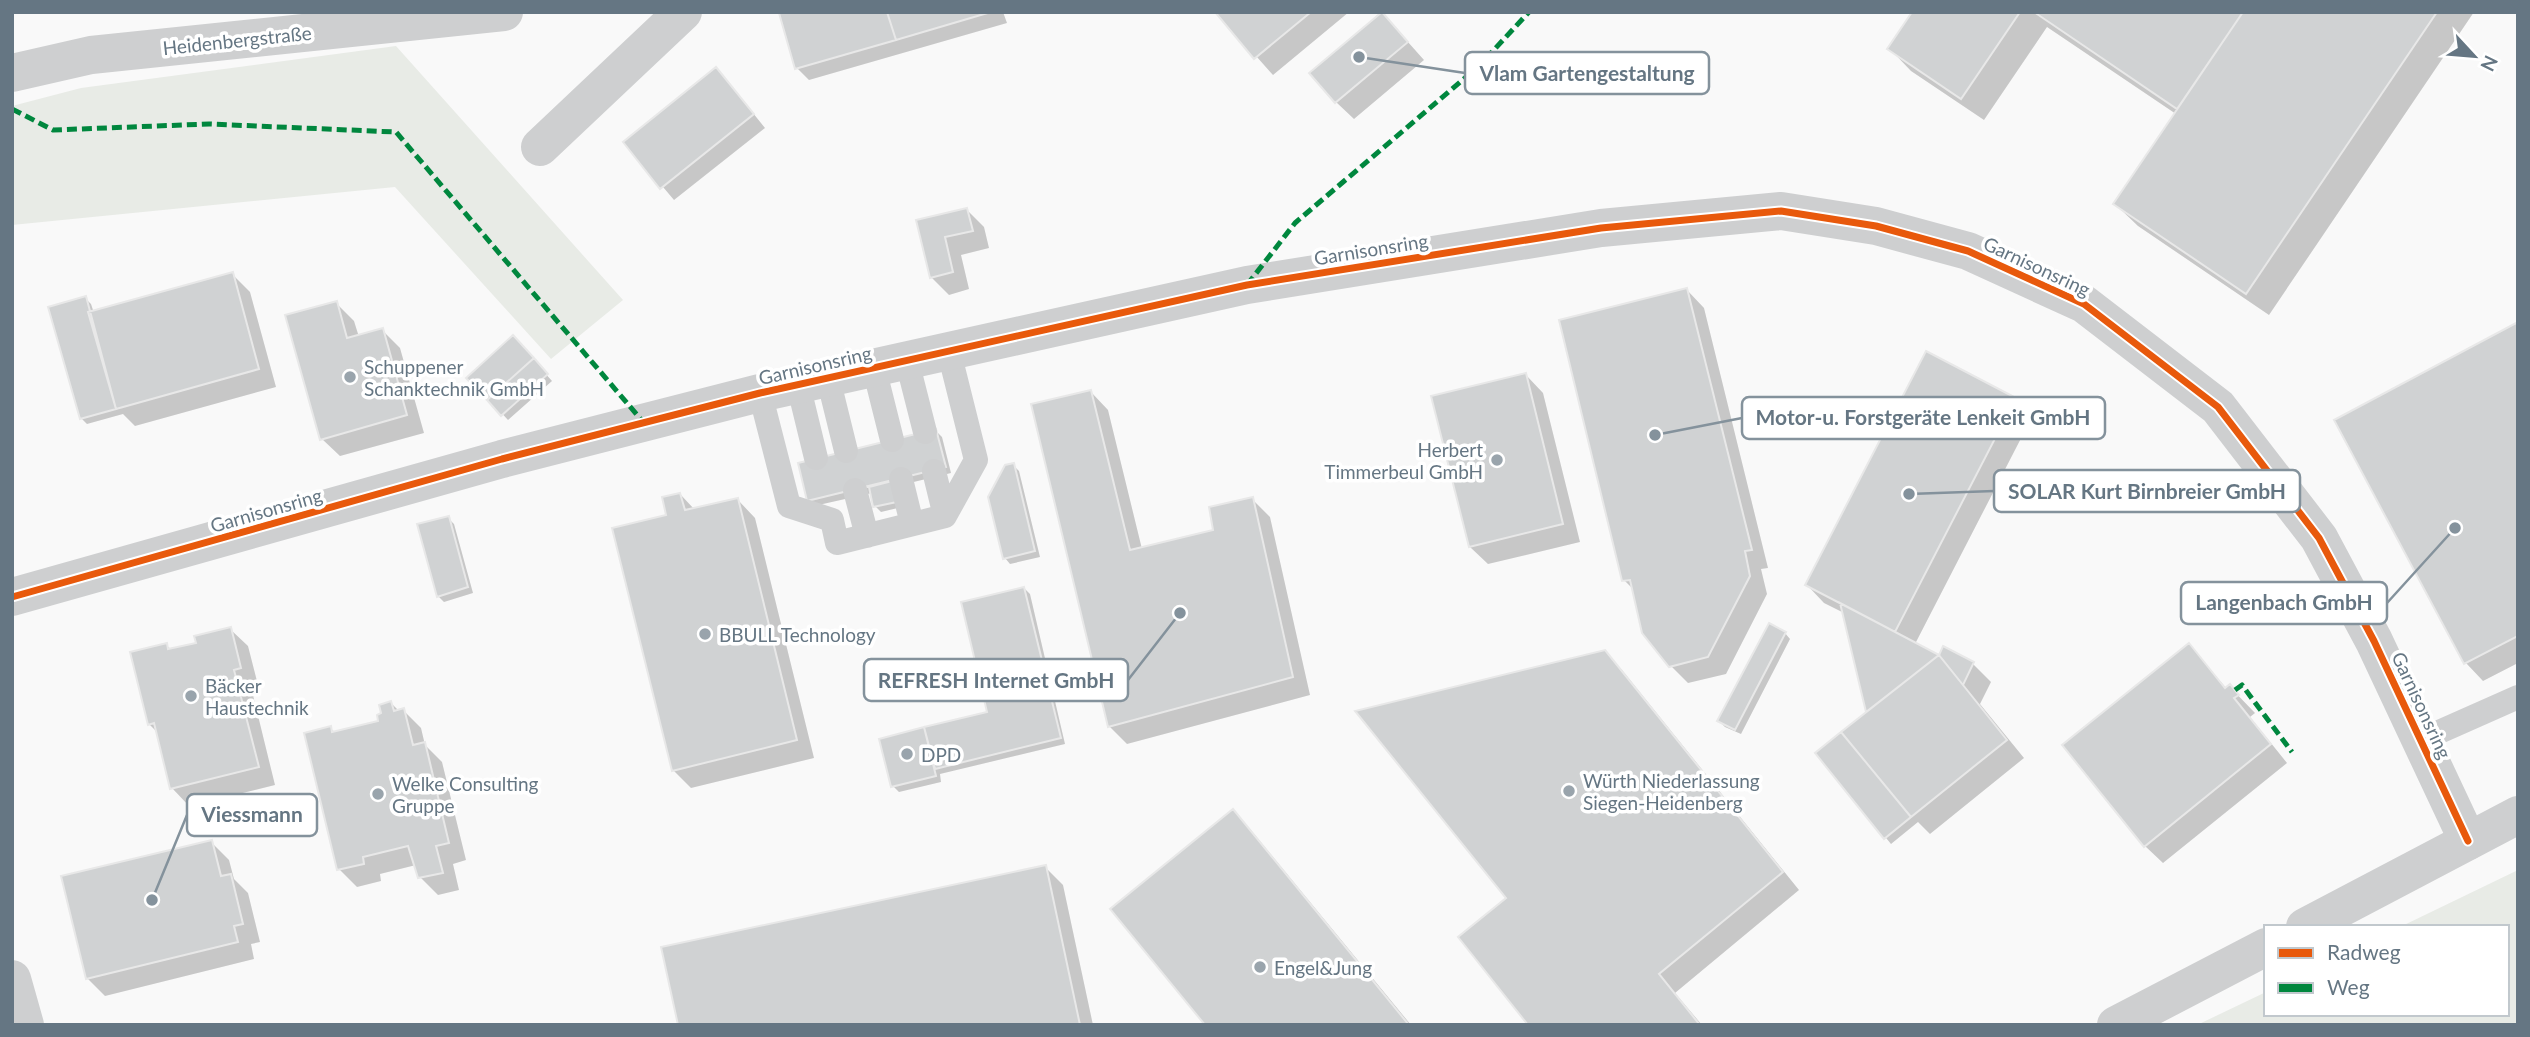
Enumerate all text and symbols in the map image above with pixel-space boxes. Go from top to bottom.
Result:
street label: Heidenbergstraße [161,21,313,59]
north arrow [2439,21,2509,91]
callout: Vlam Gartengestaltung [1465,52,1709,94]
text: N [2476,52,2503,75]
text: Vlam Gartengestaltung [1478,60,1695,85]
street label: Garnisonsring [1312,229,1430,269]
street label: Garnisonsring [1980,231,2094,301]
street label: Garnisonsring [756,341,874,389]
place label: Schuppener Schanktechnik GmbH [364,355,544,400]
marker: Schuppener Schanktechnik GmbH [342,369,358,385]
callout: Motor-u. Forstgeräte Lenkeit GmbH [1742,397,2105,439]
text: Motor-u. Forstgeräte Lenkeit GmbH [1756,404,2090,429]
place label: Herbert Timmerbeul GmbH [1324,438,1483,483]
marker: Herbert Timmerbeul GmbH [1489,452,1505,468]
callout: SOLAR Kurt Birnbreier GmbH [1994,470,2300,512]
text: SOLAR Kurt Birnbreier GmbH [2008,478,2286,503]
street label: Garnisonsring [207,483,325,537]
callout: Langenbach GmbH [2181,582,2387,624]
text: Langenbach GmbH [2195,589,2373,614]
place label: BBULL Technology [719,623,876,646]
marker: BBULL Technology [697,626,713,642]
street label: Garnisonsring [2387,648,2457,762]
callout: REFRESH Internet GmbH [864,659,1128,701]
text: REFRESH Internet GmbH [878,667,1114,692]
place label: Bäcker Haustechnik [205,674,309,719]
marker: Bäcker Haustechnik [183,688,199,704]
place label: DPD [921,743,961,766]
marker: DPD [899,746,915,762]
place label: Würth Niederlassung Siegen-Heidenberg [1583,769,1760,814]
place label: Welke Consulting Gruppe [392,772,539,817]
marker: Würth Niederlassung Siegen-Heidenberg [1561,783,1577,799]
marker: Welke Consulting Gruppe [370,786,386,802]
callout: Viessmann [187,794,317,836]
text: Viessmann [200,801,303,826]
legend [2264,925,2509,1016]
text: Radweg [2327,939,2401,964]
place label: Engel&Jung [1274,956,1372,979]
marker: Engel&Jung [1252,959,1268,975]
text: Weg [2327,974,2370,999]

